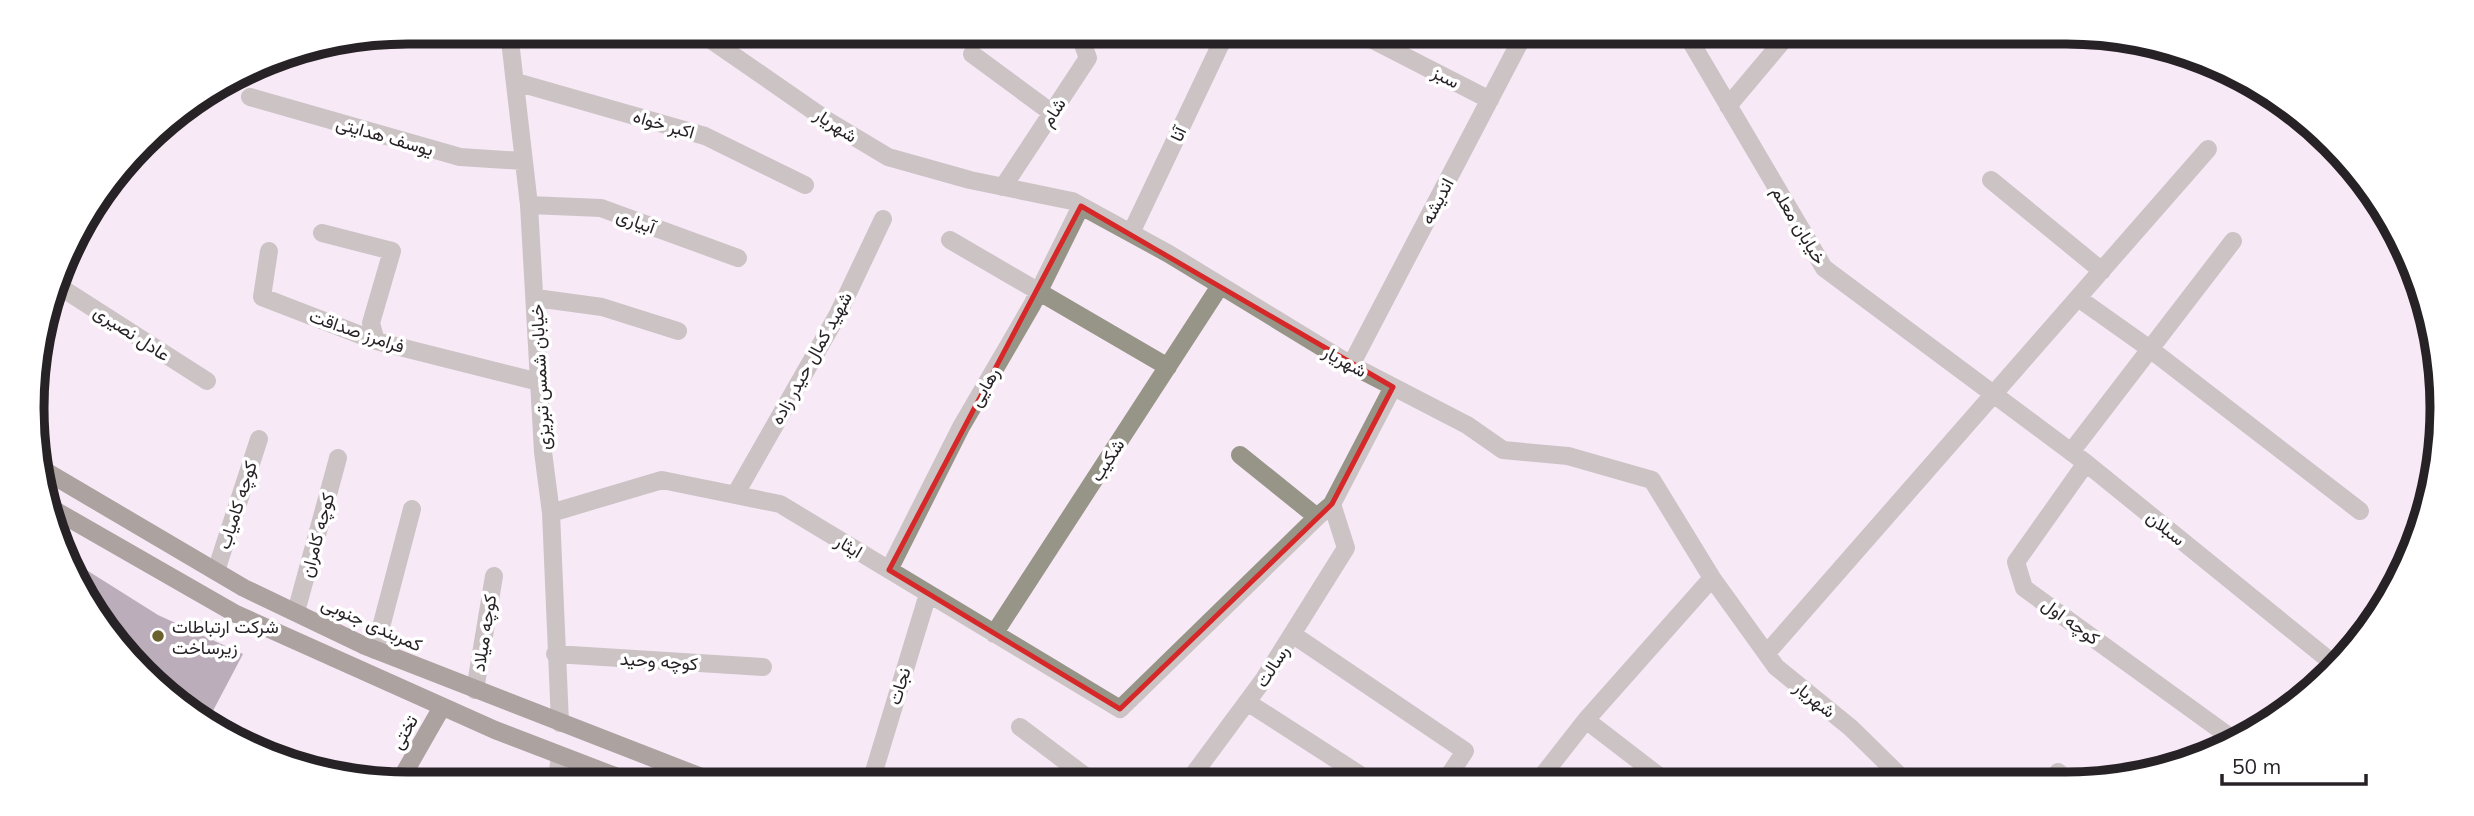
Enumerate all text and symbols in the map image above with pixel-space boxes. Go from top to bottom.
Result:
street label: سبز [1428,60,1463,93]
street label: شام [1035,93,1072,131]
street label: شهریار [809,102,862,147]
street label: اکبر خواه [631,104,697,144]
street label: یوسف هدایتی [334,111,436,161]
street label: آنا [1165,121,1192,145]
street label: اندیشه [1415,174,1459,228]
street label: خیابان معلم [1766,182,1831,269]
street label: آبیاری [613,203,660,239]
street label: شهید کمال حیدر زاده [765,288,857,428]
street label: عادل نصیری [90,300,174,366]
street label: خیابان شمس تبریزی [525,303,555,451]
street label: فرامرز صداقت [306,304,408,358]
street label: شهریار [1318,339,1371,382]
street label: رهایی [964,363,1004,411]
street label: شکیب [1085,434,1129,486]
street label: کوچه کامیاب [212,458,263,552]
street label: کوچه کامران [295,490,340,580]
street label: سبلان [2142,505,2190,551]
street label: ایثار [830,529,867,563]
street label: کمربندی جنوبی [318,592,426,656]
street label: کوچه اول [2037,592,2104,650]
street label: کوچه میلاد [467,593,502,673]
place label: شرکت ارتباطات زیرساخت [172,615,279,659]
marker: شرکت ارتباطات زیرساخت [150,628,166,644]
street label: رسالت [1250,641,1294,691]
street label: کوچه وحید [619,647,699,676]
street label: نجات [882,665,916,707]
street label: شهریار [1789,675,1840,723]
street label: تختی [385,711,423,753]
scale bar [2222,742,2366,786]
text: 50 m [2232,753,2281,779]

